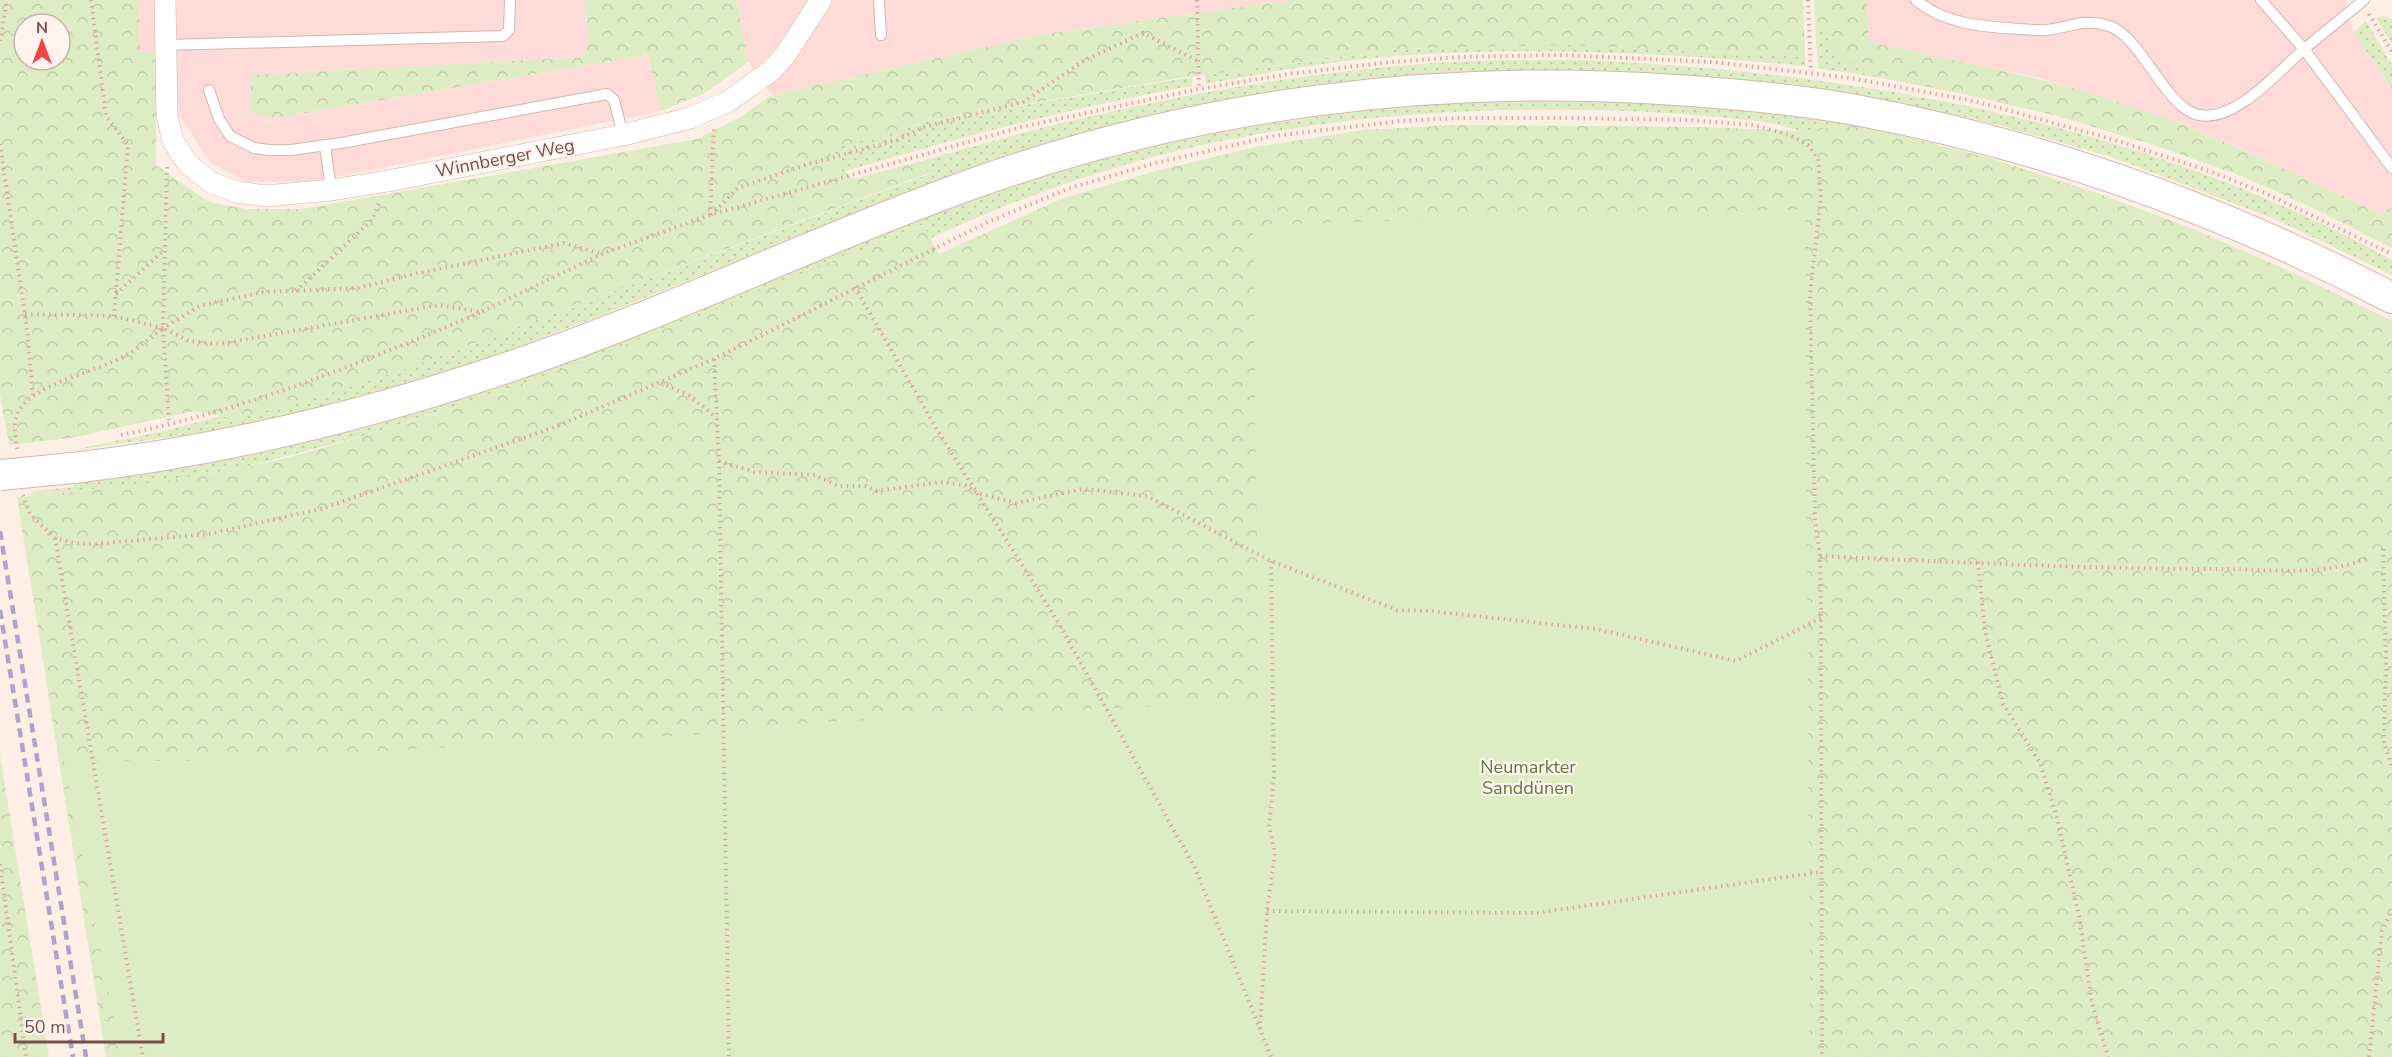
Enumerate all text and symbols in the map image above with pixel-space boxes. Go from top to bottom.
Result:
north arrow [12,12,72,72]
text: N [36,17,48,39]
street label: Winnberger Weg [434,133,576,183]
park label: Neumarkter Sanddünen [1480,755,1576,800]
scale bar [15,1006,164,1044]
text: 50 m [24,1015,66,1039]

